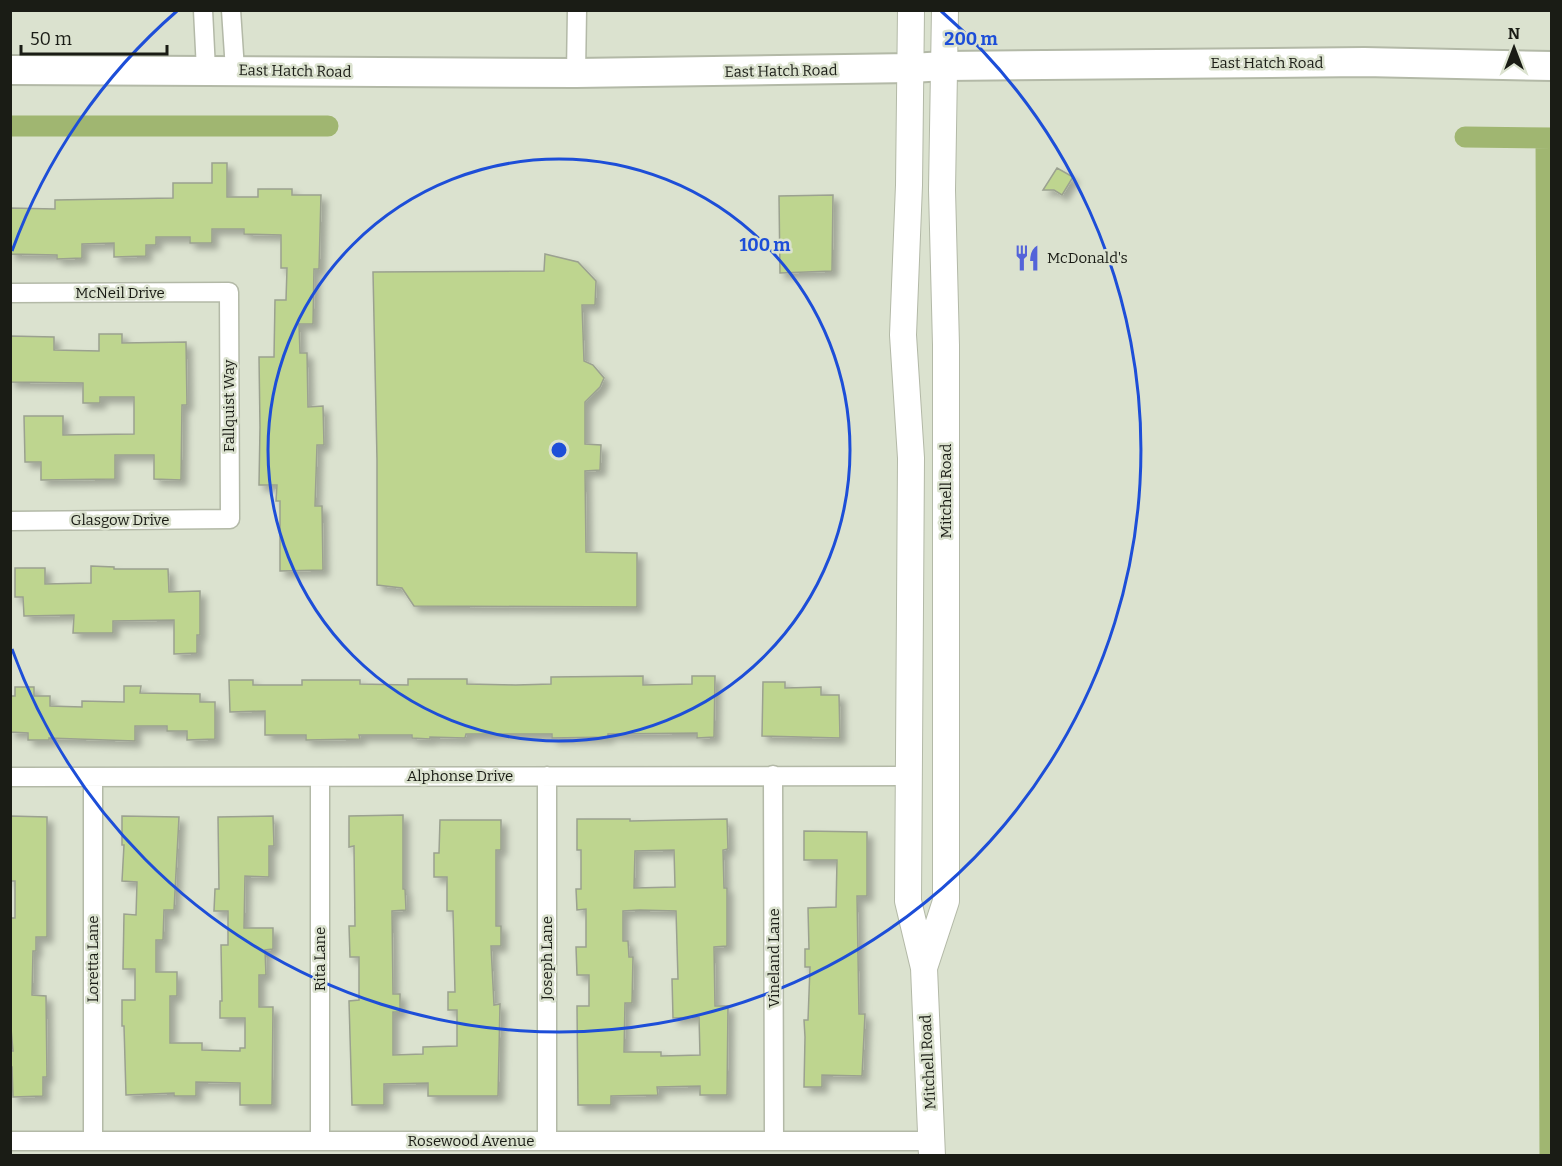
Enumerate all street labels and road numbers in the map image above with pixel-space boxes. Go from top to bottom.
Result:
street label: East Hatch Road [1211,54,1324,72]
street label: East Hatch Road [238,61,352,81]
street label: East Hatch Road [724,61,838,81]
street label: McNeil Drive [75,284,165,302]
street label: Fallquist Way [220,360,238,452]
street label: Mitchell Road [937,443,955,538]
street label: Glasgow Drive [71,511,169,529]
street label: Alphonse Drive [407,767,513,785]
street label: Vineland Lane [765,908,783,1008]
street label: Loretta Lane [84,915,102,1003]
street label: Joseph Lane [538,916,556,1001]
street label: Rita Lane [311,927,329,991]
street label: Mitchell Road [917,1014,939,1110]
street label: Rosewood Avenue [408,1132,534,1150]

